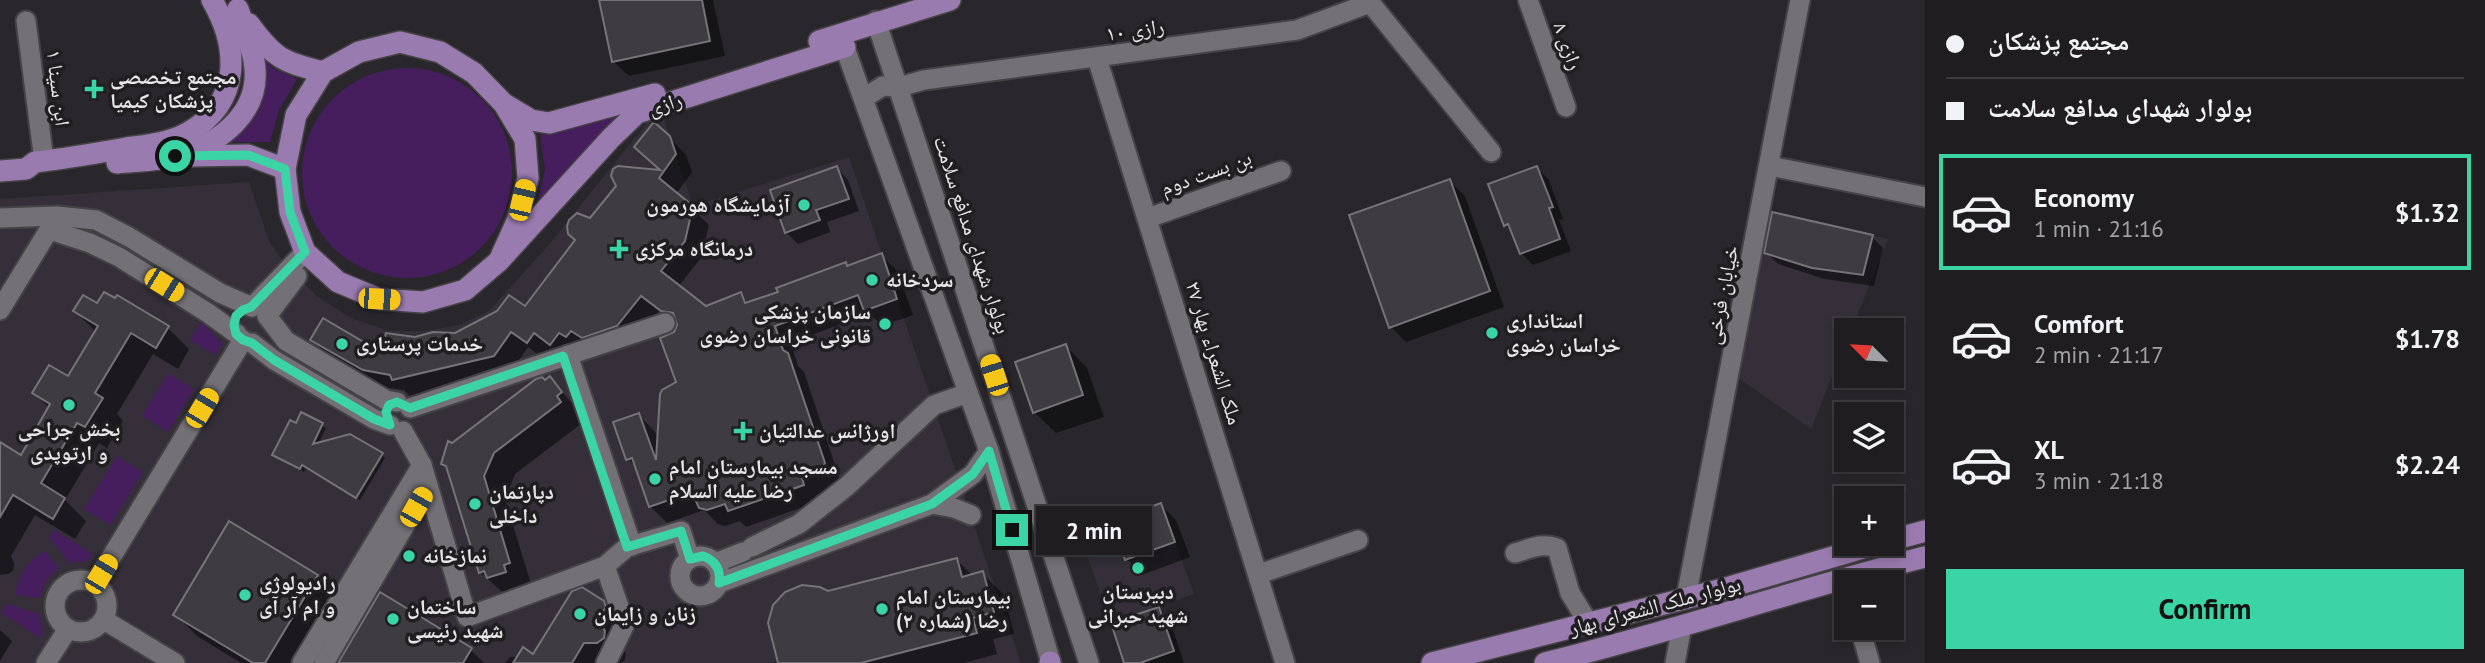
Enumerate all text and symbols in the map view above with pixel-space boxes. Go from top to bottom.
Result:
street label: رازی ۱۰ [1104,12,1166,47]
street label: رازی ۸ [1547,18,1590,74]
text: مجتمع پزشکان [1988,24,2129,57]
street label: ابن سینا ۱ [40,48,77,128]
place label: مجتمع تخصصی پزشکان کیمیا [110,63,236,114]
marker: مجتمع تخصصی پزشکان کیمیا [84,79,104,99]
street label: رازی [644,85,685,122]
text: بولوار شهدای مدافع سلامت [1988,91,2252,124]
street label: بولوار شهدای مدافع سلامت [928,133,1017,337]
route start [159,140,191,172]
street label: بن بست دوم [1157,144,1255,202]
car [508,177,537,223]
icon: car [1950,181,2013,244]
text: Economy [2034,181,2134,214]
place label: آزمایشگاه هورمون [646,191,790,218]
text: $1.32 [2395,196,2460,229]
marker: آزمایشگاه هورمون [796,197,812,213]
text: 1 min · 21:16 [2034,214,2164,243]
place label: درمانگاه مرکزی [635,235,753,262]
marker: درمانگاه مرکزی [609,239,629,259]
street label: خیابان فرخی [1699,243,1744,347]
car [141,265,188,305]
place label: سردخانه [886,266,953,293]
marker: سردخانه [864,272,880,288]
street label: ملک الشعراء بهار ۲۷ [1180,278,1249,428]
car [358,287,401,311]
place label: سازمان پزشکی قانونی خراسان رضوی [700,298,871,349]
place label: استانداری خراسان رضوی [1506,307,1621,358]
icon: car [1950,307,2013,370]
text: Comfort [2034,307,2124,340]
marker: سازمان پزشکی قانونی خراسان رضوی [877,316,893,332]
north arrow [1834,318,1904,388]
map controls [1834,318,1904,640]
text: $1.78 [2395,322,2460,355]
marker: استانداری خراسان رضوی [1484,325,1500,341]
place label: خدمات پرستاری [356,330,483,357]
marker: خدمات پرستاری [334,336,350,352]
text: 2 min · 21:17 [2034,340,2164,369]
car [978,352,1011,398]
car [183,385,222,431]
marker: بخش جراحی و ارتوپدی [61,397,77,413]
button: layers [1834,402,1904,472]
place label: بخش جراحی و ارتوپدی [18,415,120,466]
place label: اورژانس عدالتیان [759,417,896,444]
marker: اورژانس عدالتیان [733,421,753,441]
icon: car [1950,433,2013,496]
text: XL [2034,433,2064,466]
text: $2.24 [2395,448,2460,481]
place label: مسجد بیمارستان امام رضا علیه السلام [669,453,838,505]
text: 3 min · 21:18 [2034,466,2164,495]
marker: مسجد بیمارستان امام رضا علیه السلام [647,471,663,487]
place label: دپارتمان داخلی [489,478,554,529]
car [397,484,436,530]
button: + [1834,486,1904,556]
marker: دپارتمان داخلی [467,496,483,512]
callout: 2 min [1036,505,1152,554]
route end [996,514,1028,546]
text: 2 min [1066,516,1122,545]
place label: نمازخانه [423,542,487,569]
marker: نمازخانه [401,548,417,564]
car [82,551,121,597]
marker: دبیرستان شهید حبرانی [1130,560,1146,576]
place label: رادیولوژی و ام آر آی [259,569,336,621]
button: Confirm [1946,569,2464,649]
street label: بولوار ملک الشعرای بهار [1565,570,1744,642]
button: − [1834,570,1904,640]
place label: دبیرستان شهید حبرانی [1088,578,1188,629]
place label: بیمارستان امام رضا (شماره ۲) [896,583,1011,634]
marker: رادیولوژی و ام آر آی [237,587,253,603]
place label: ساختمان شهید رئیسی [407,593,503,644]
place label: زنان و زایمان [594,600,696,627]
marker: بیمارستان امام رضا (شماره ۲) [874,601,890,617]
marker: زنان و زایمان [572,606,588,622]
marker: ساختمان شهید رئیسی [385,611,401,627]

